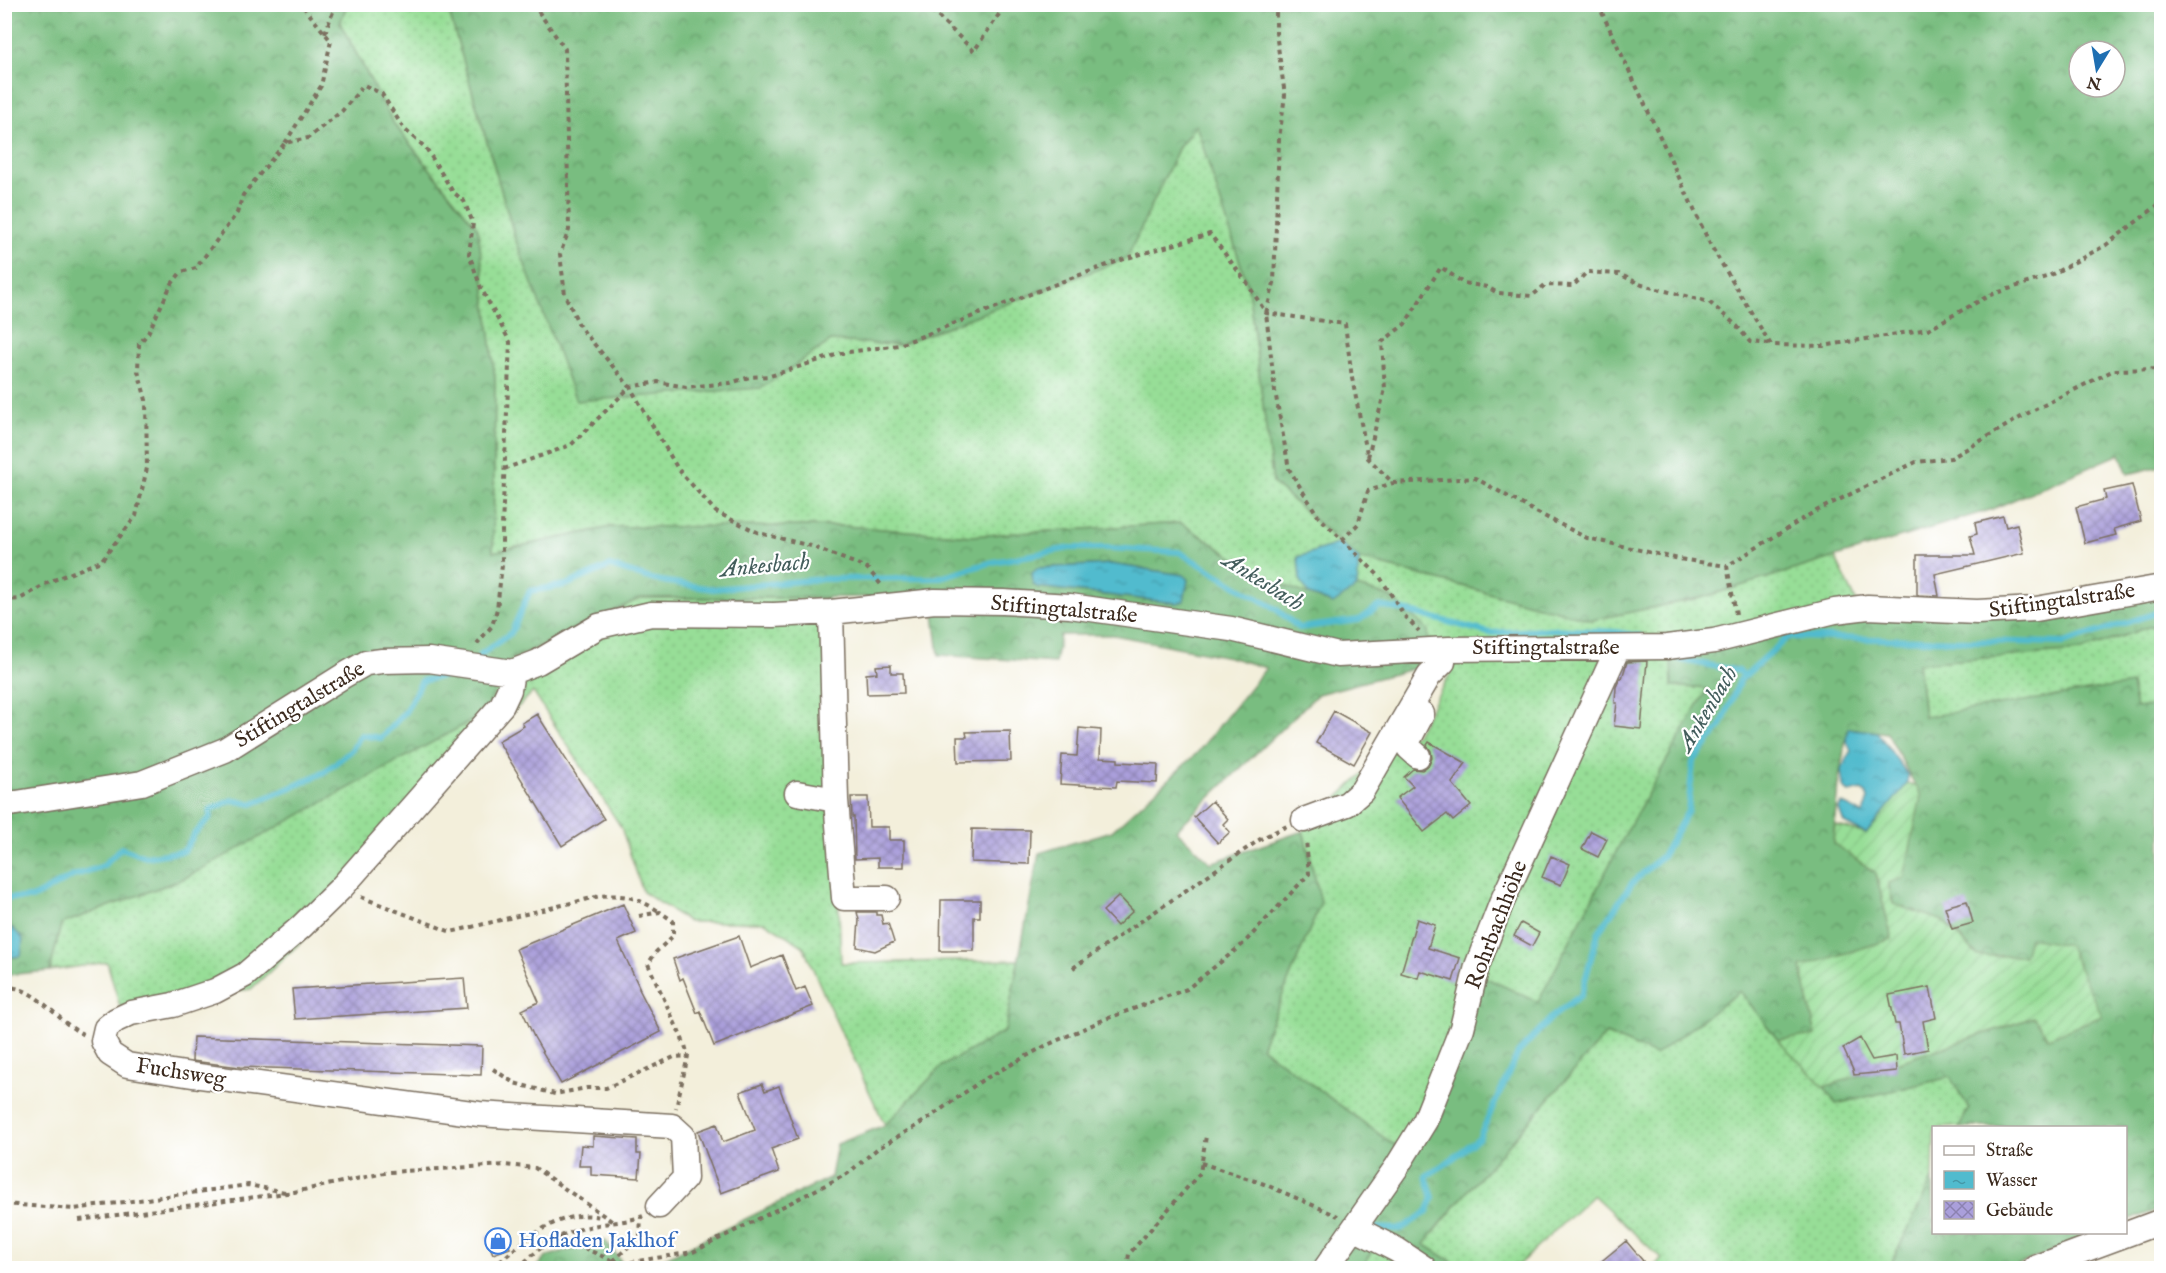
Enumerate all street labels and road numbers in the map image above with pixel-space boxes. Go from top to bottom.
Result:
street label: Stiftingtalstraße [1987,577,2137,625]
street label: Stiftingtalstraße [989,590,1139,630]
street label: Stiftingtalstraße [1472,634,1620,662]
street label: Stiftingtalstraße [230,655,370,755]
street label: Rohrbachhöhe [1460,857,1534,993]
street label: Fuchsweg [134,1052,229,1094]

